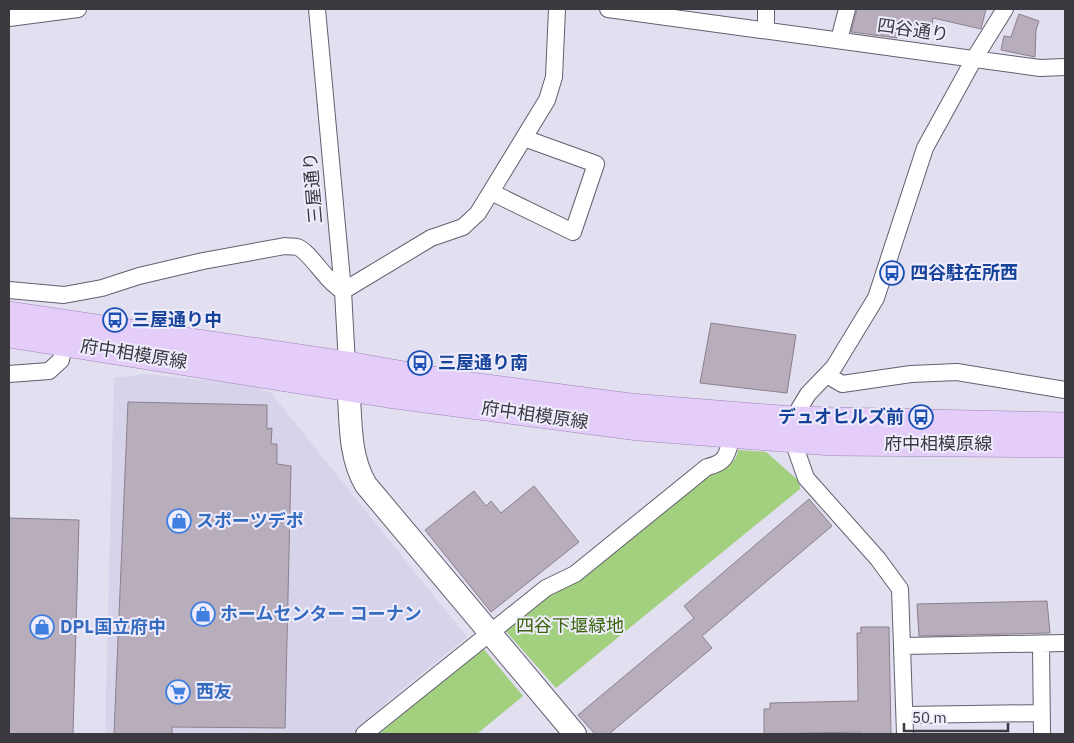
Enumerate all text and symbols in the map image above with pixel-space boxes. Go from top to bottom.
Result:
street label: 四谷通り [876,13,950,46]
street label: 三屋通り [298,151,327,225]
bus stop icon: 四谷駐在所西 [879,260,905,286]
place label: 四谷駐在所西 [910,261,1018,284]
bus stop icon: 三屋通り中 [102,307,128,333]
place label: 三屋通り中 [132,308,222,331]
street label: 府中相模原線 [79,334,189,373]
bus stop icon: 三屋通り南 [407,350,433,376]
place label: 三屋通り南 [438,351,528,374]
street label: 府中相模原線 [480,396,590,433]
bus stop icon: デュオヒルズ前 [908,404,934,430]
place label: デュオヒルズ前 [778,405,904,428]
street label: 府中相模原線 [884,432,992,455]
shop icon: スポーツデポ [166,508,192,534]
place label: スポーツデポ [196,509,304,532]
shop icon: ホームセンター コーナン [190,601,216,627]
place label: ホームセンター コーナン [220,602,422,625]
shop icon: DPL国立府中 [29,614,55,640]
park label: 四谷下堰緑地 [516,614,624,637]
place label: DPL国立府中 [60,615,166,638]
supermarket icon: 西友 [165,679,191,705]
place label: 西友 [196,680,232,703]
scale bar [904,700,1008,732]
text: 50 m [912,708,947,727]

